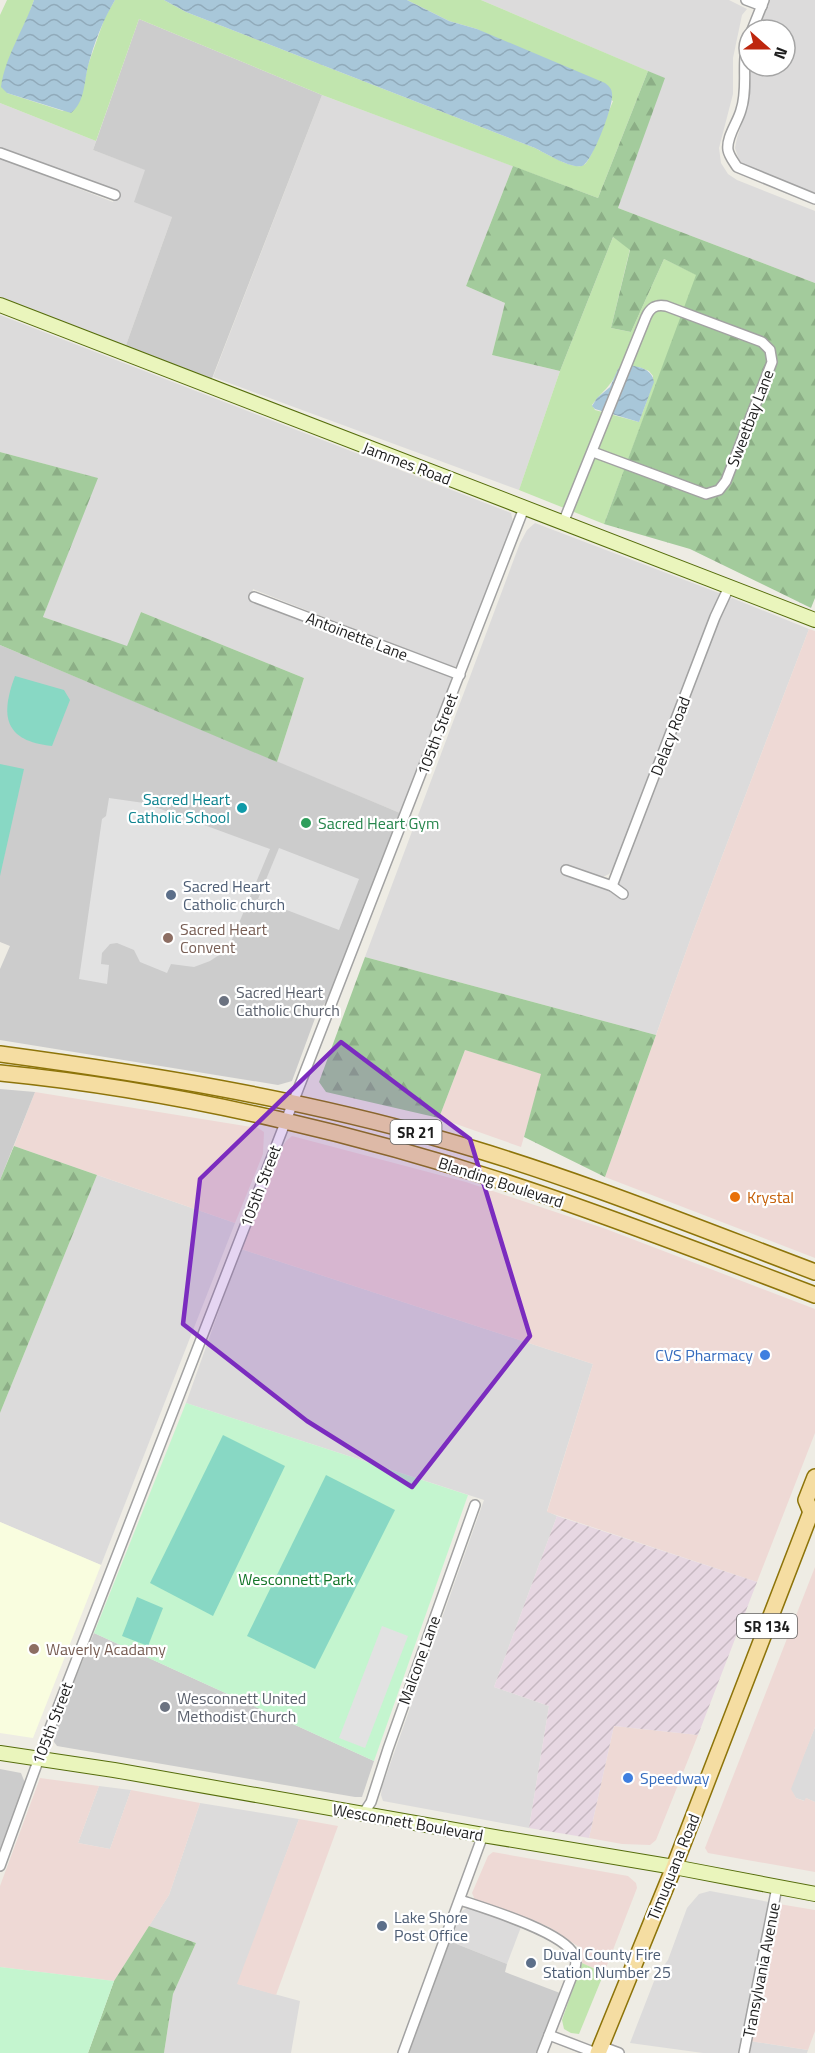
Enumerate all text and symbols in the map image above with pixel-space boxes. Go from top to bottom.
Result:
north arrow [737,18,797,78]
text: N [768,44,794,63]
street label: Sweetbay Lane [720,366,780,470]
street label: Jammes Road [359,435,455,491]
street label: Antoinette Lane [303,606,411,666]
street label: 105th Street [410,689,464,778]
street label: Delacy Road [644,693,696,779]
place label: Sacred Heart Catholic School [128,787,230,829]
marker: Sacred Heart Catholic School [235,801,249,815]
place label: Sacred Heart Gym [318,811,439,835]
marker: Sacred Heart Gym [299,816,313,830]
place label: Sacred Heart Catholic church [183,874,285,916]
marker: Sacred Heart Catholic church [164,888,178,902]
place label: Sacred Heart Convent [180,917,267,959]
marker: Sacred Heart Convent [161,931,175,945]
place label: Sacred Heart Catholic Church [236,980,340,1022]
marker: Sacred Heart Catholic Church [217,994,231,1008]
road number: SR 21 [390,1120,442,1144]
street label: 105th Street [233,1141,287,1230]
street label: Blanding Boulevard [435,1150,567,1214]
place label: Krystal [747,1185,794,1209]
marker: Krystal [728,1190,742,1204]
place label: CVS Pharmacy [655,1343,753,1367]
marker: CVS Pharmacy [758,1348,772,1362]
park label: Wesconnett Park [238,1567,354,1591]
street label: Malcone Lane [392,1612,446,1708]
road number: SR 134 [737,1614,797,1638]
place label: Waverly Acadamy [46,1637,166,1661]
marker: Waverly Acadamy [27,1642,41,1656]
street label: 105th Street [25,1678,79,1767]
place label: Wesconnett United Methodist Church [177,1686,306,1728]
marker: Wesconnett United Methodist Church [158,1700,172,1714]
place label: Speedway [640,1766,710,1790]
marker: Speedway [621,1771,635,1785]
street label: Wesconnett Boulevard [331,1797,485,1847]
street label: Timuquana Road [641,1810,705,1924]
street label: Transylvania Avenue [736,1900,786,2040]
place label: Lake Shore Post Office [394,1905,468,1947]
marker: Lake Shore Post Office [375,1919,389,1933]
place label: Duval County Fire Station Number 25 [543,1942,671,1984]
marker: Duval County Fire Station Number 25 [524,1956,538,1970]

